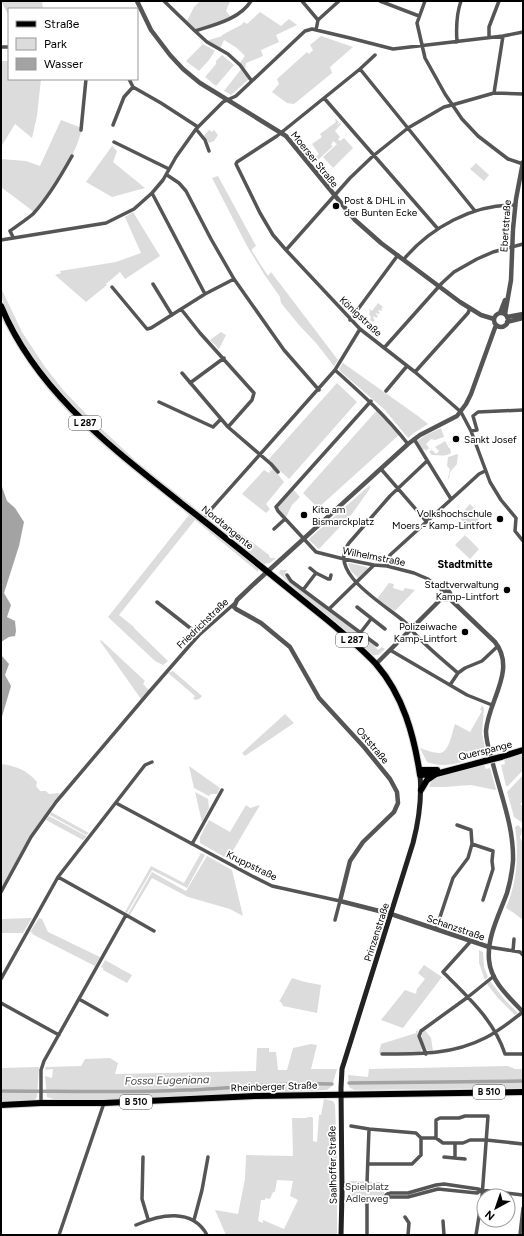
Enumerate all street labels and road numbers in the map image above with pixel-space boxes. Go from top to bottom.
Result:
street label: Moerser Straße [288,129,342,190]
street label: Ebertstraße [497,199,514,253]
street label: Königstraße [337,293,385,340]
road number: L 287 [69,416,101,430]
street label: Nordtangente [199,502,257,553]
street label: Wilhelmstraße [341,544,407,569]
street label: Friedrichstraße [174,595,231,651]
road number: L 287 [336,633,368,647]
street label: Oststraße [353,724,392,767]
street label: Querspange [457,737,514,763]
street label: Kruppstraße [224,848,280,884]
street label: Prinzenstraße [361,901,392,963]
street label: Schanzstraße [425,911,487,944]
street label: Rheinberger Straße [231,1078,318,1095]
road number: B 510 [473,1085,505,1099]
road number: B 510 [120,1095,152,1109]
street label: Saalhoffer Straße [325,1125,340,1204]

